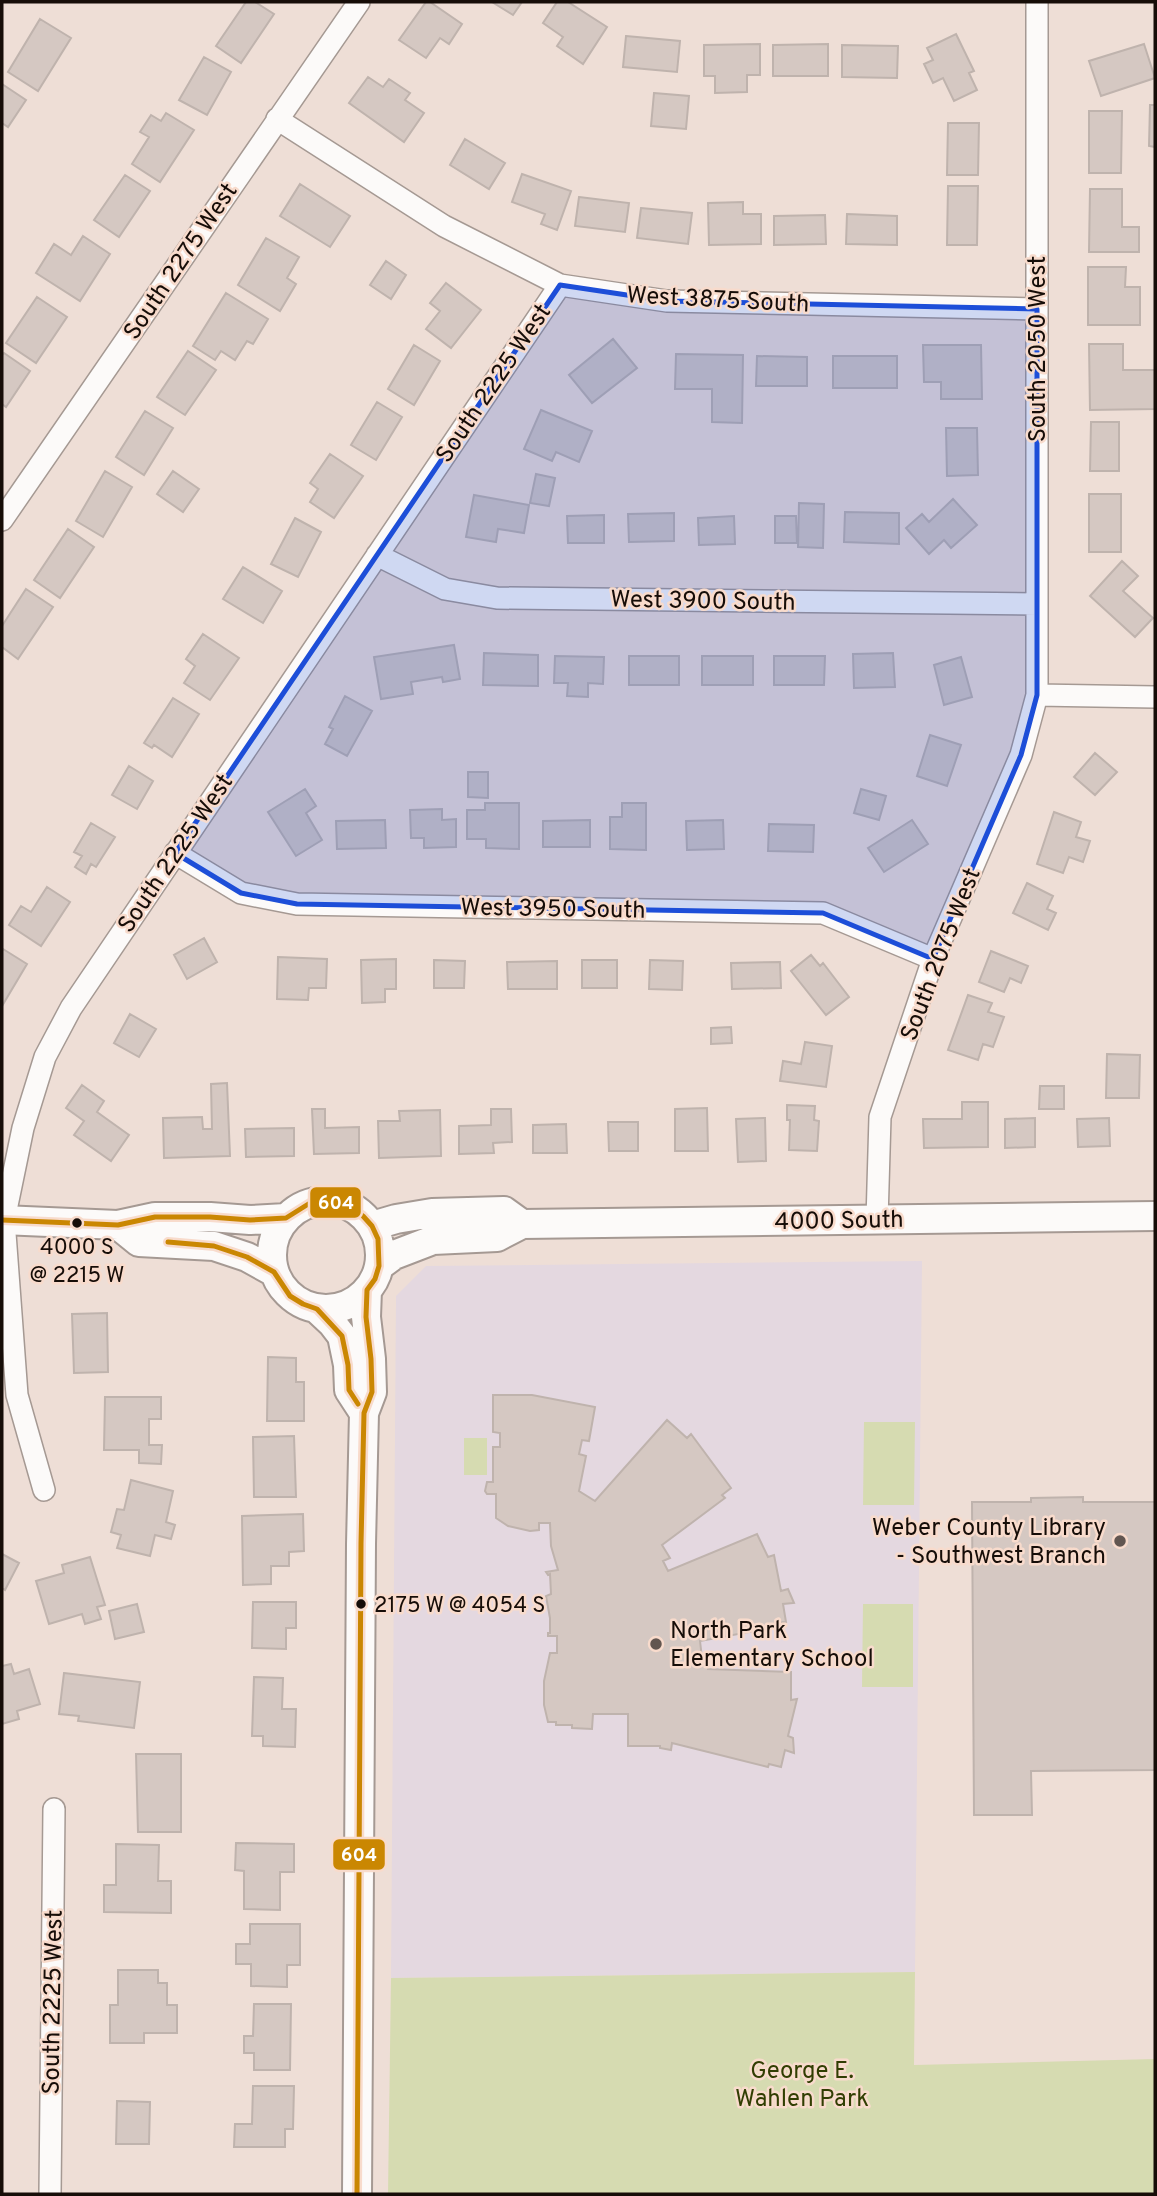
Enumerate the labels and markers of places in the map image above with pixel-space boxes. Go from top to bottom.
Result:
marker: 4000 S @ 2215 W [70,1216,84,1230]
place label: 4000 S @ 2215 W [30,1235,124,1290]
place label: Weber County Library - Southwest Branch [872,1514,1106,1572]
marker: Weber County Library - Southwest Branch [1112,1533,1128,1549]
place label: 2175 W @ 4054 S [374,1593,546,1620]
marker: 2175 W @ 4054 S [354,1597,368,1611]
place label: North Park Elementary School [670,1617,874,1675]
marker: North Park Elementary School [648,1636,664,1652]

